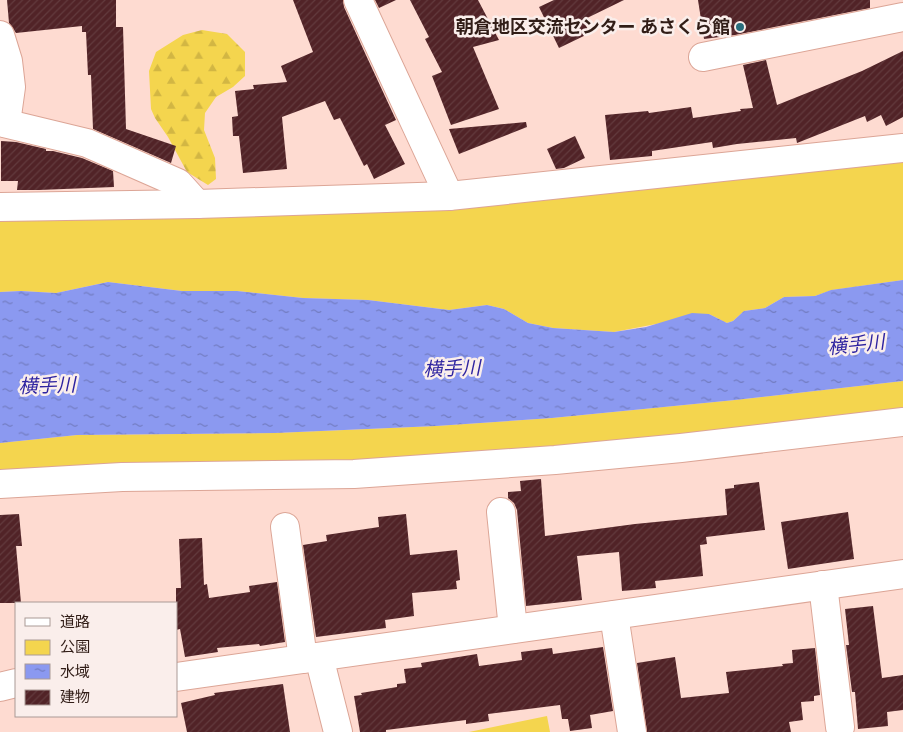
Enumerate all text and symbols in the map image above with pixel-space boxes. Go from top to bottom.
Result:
place label: 朝倉地区交流センター あさくら館 [456,14,730,38]
marker: 朝倉地区交流センター あさくら館 [734,21,746,33]
water label: 横手川 [826,327,888,359]
water label: 横手川 [423,353,483,381]
water label: 横手川 [18,370,78,398]
legend [15,602,178,717]
text: 道路 [60,611,90,631]
text: 公園 [60,636,90,656]
text: 水域 [60,661,90,681]
text: 建物 [60,686,90,706]

